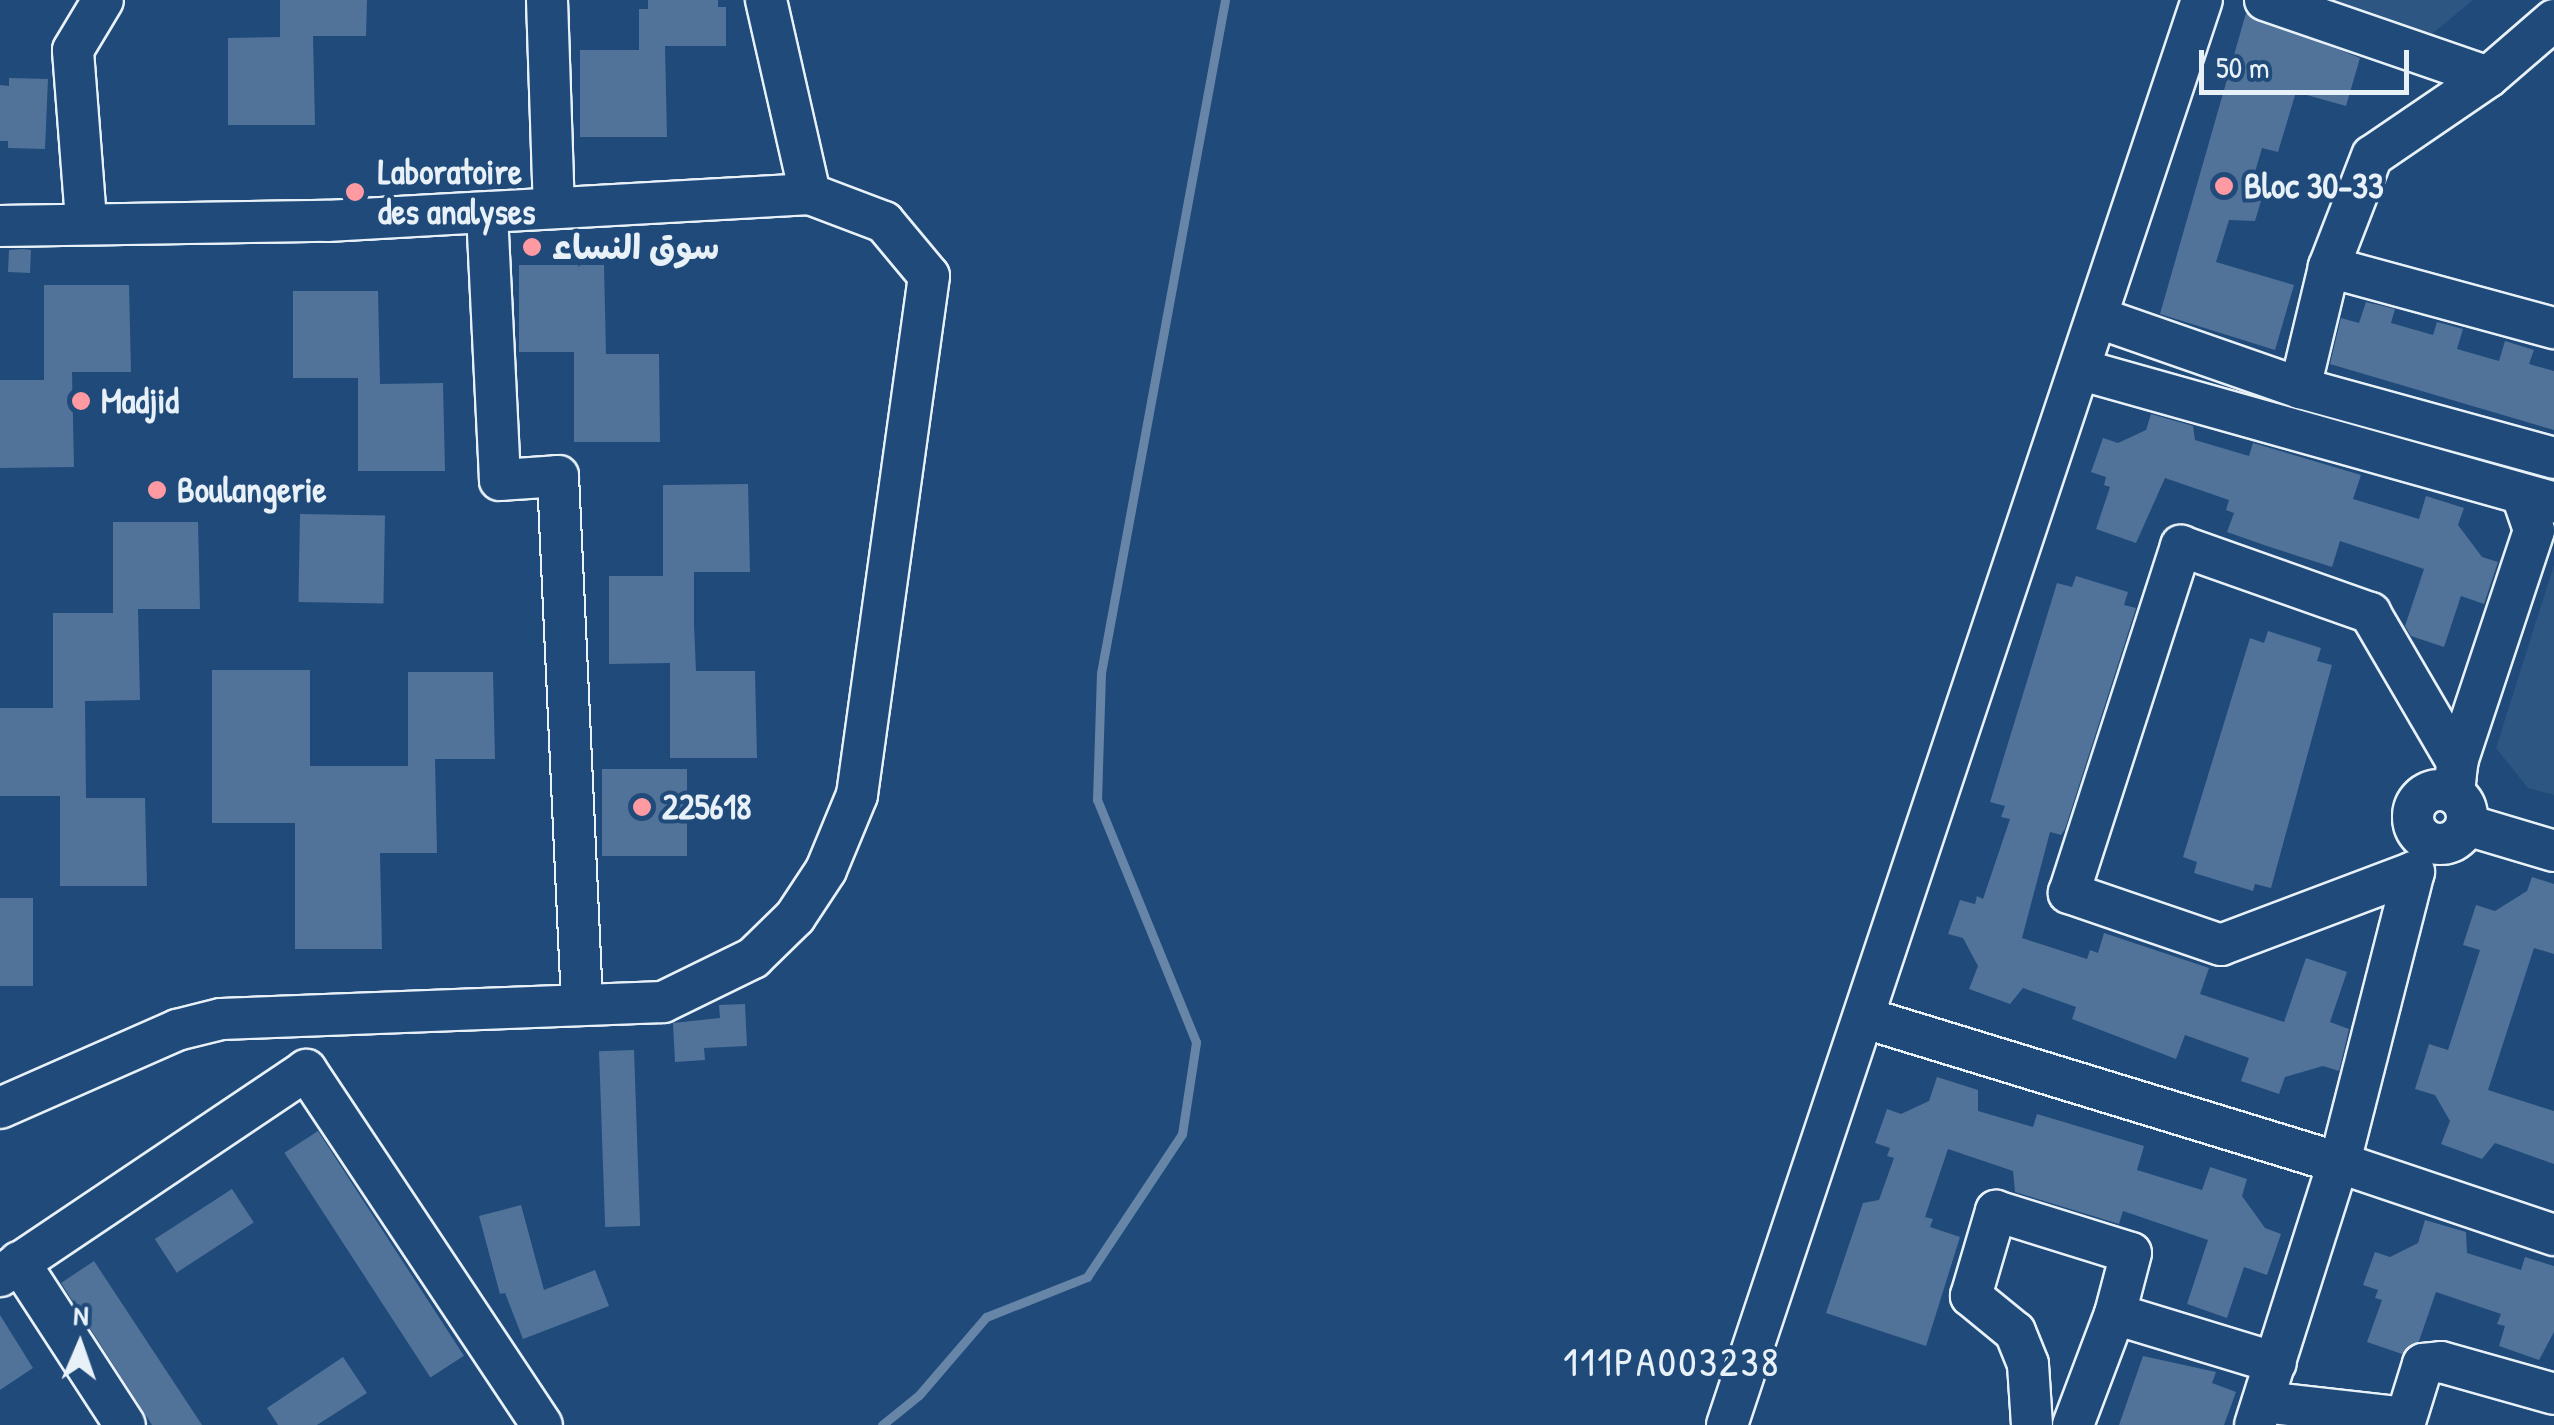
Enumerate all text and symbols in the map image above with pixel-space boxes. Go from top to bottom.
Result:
scale bar [2204,30,2414,92]
text: 50 m [2216,47,2269,87]
place label: Laboratoire des analyses [378,151,535,233]
place label: Bloc 30-33 [2244,165,2384,207]
marker: Bloc 30-33 [2213,175,2235,197]
marker: Laboratoire des analyses [342,179,368,205]
place label: سوق النساء [552,226,719,268]
marker: سوق النساء [521,236,543,258]
place label: Madjid [101,380,179,422]
marker: Madjid [70,390,92,412]
place label: Boulangerie [177,469,326,511]
marker: Boulangerie [146,479,168,501]
place label: 225618 [662,786,751,828]
marker: 225618 [631,796,653,818]
north arrow [30,1295,130,1395]
text: N [73,1296,89,1334]
district label: 111PA003238 [1563,1337,1781,1385]

